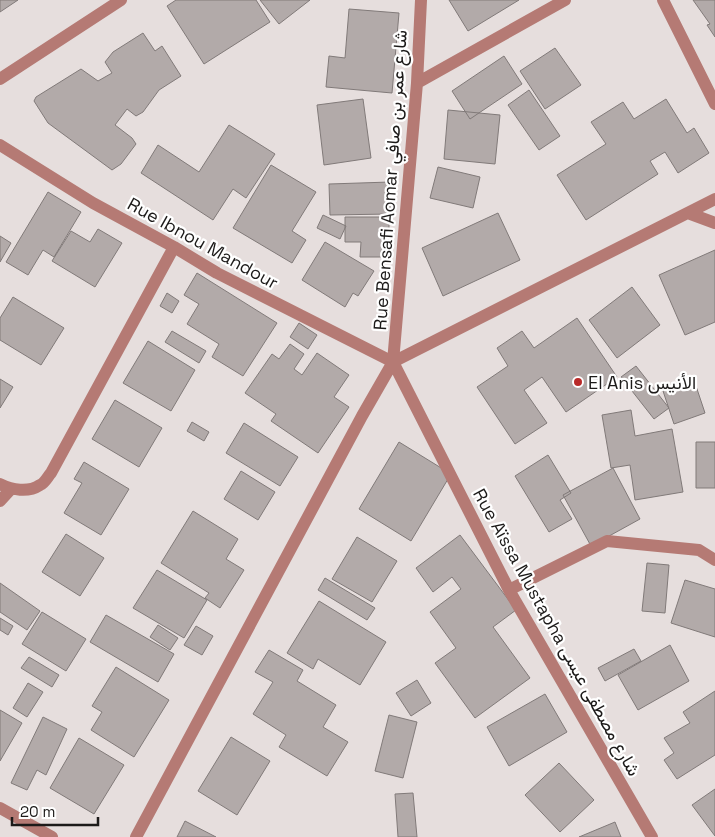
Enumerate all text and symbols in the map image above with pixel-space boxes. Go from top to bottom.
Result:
street label: Rue Bensafi Aomar شارع عمر بن صافي [368,29,416,331]
street label: Rue Ibnou Mandour [124,192,283,294]
place label: El Anis الأنيس [588,371,696,394]
marker: El Anis الأنيس [572,376,584,388]
street label: Rue Aïssa Mustapha شارع مصطفى عيسى [467,484,646,780]
scale bar [12,794,99,826]
text: 20 m [20,802,55,821]

